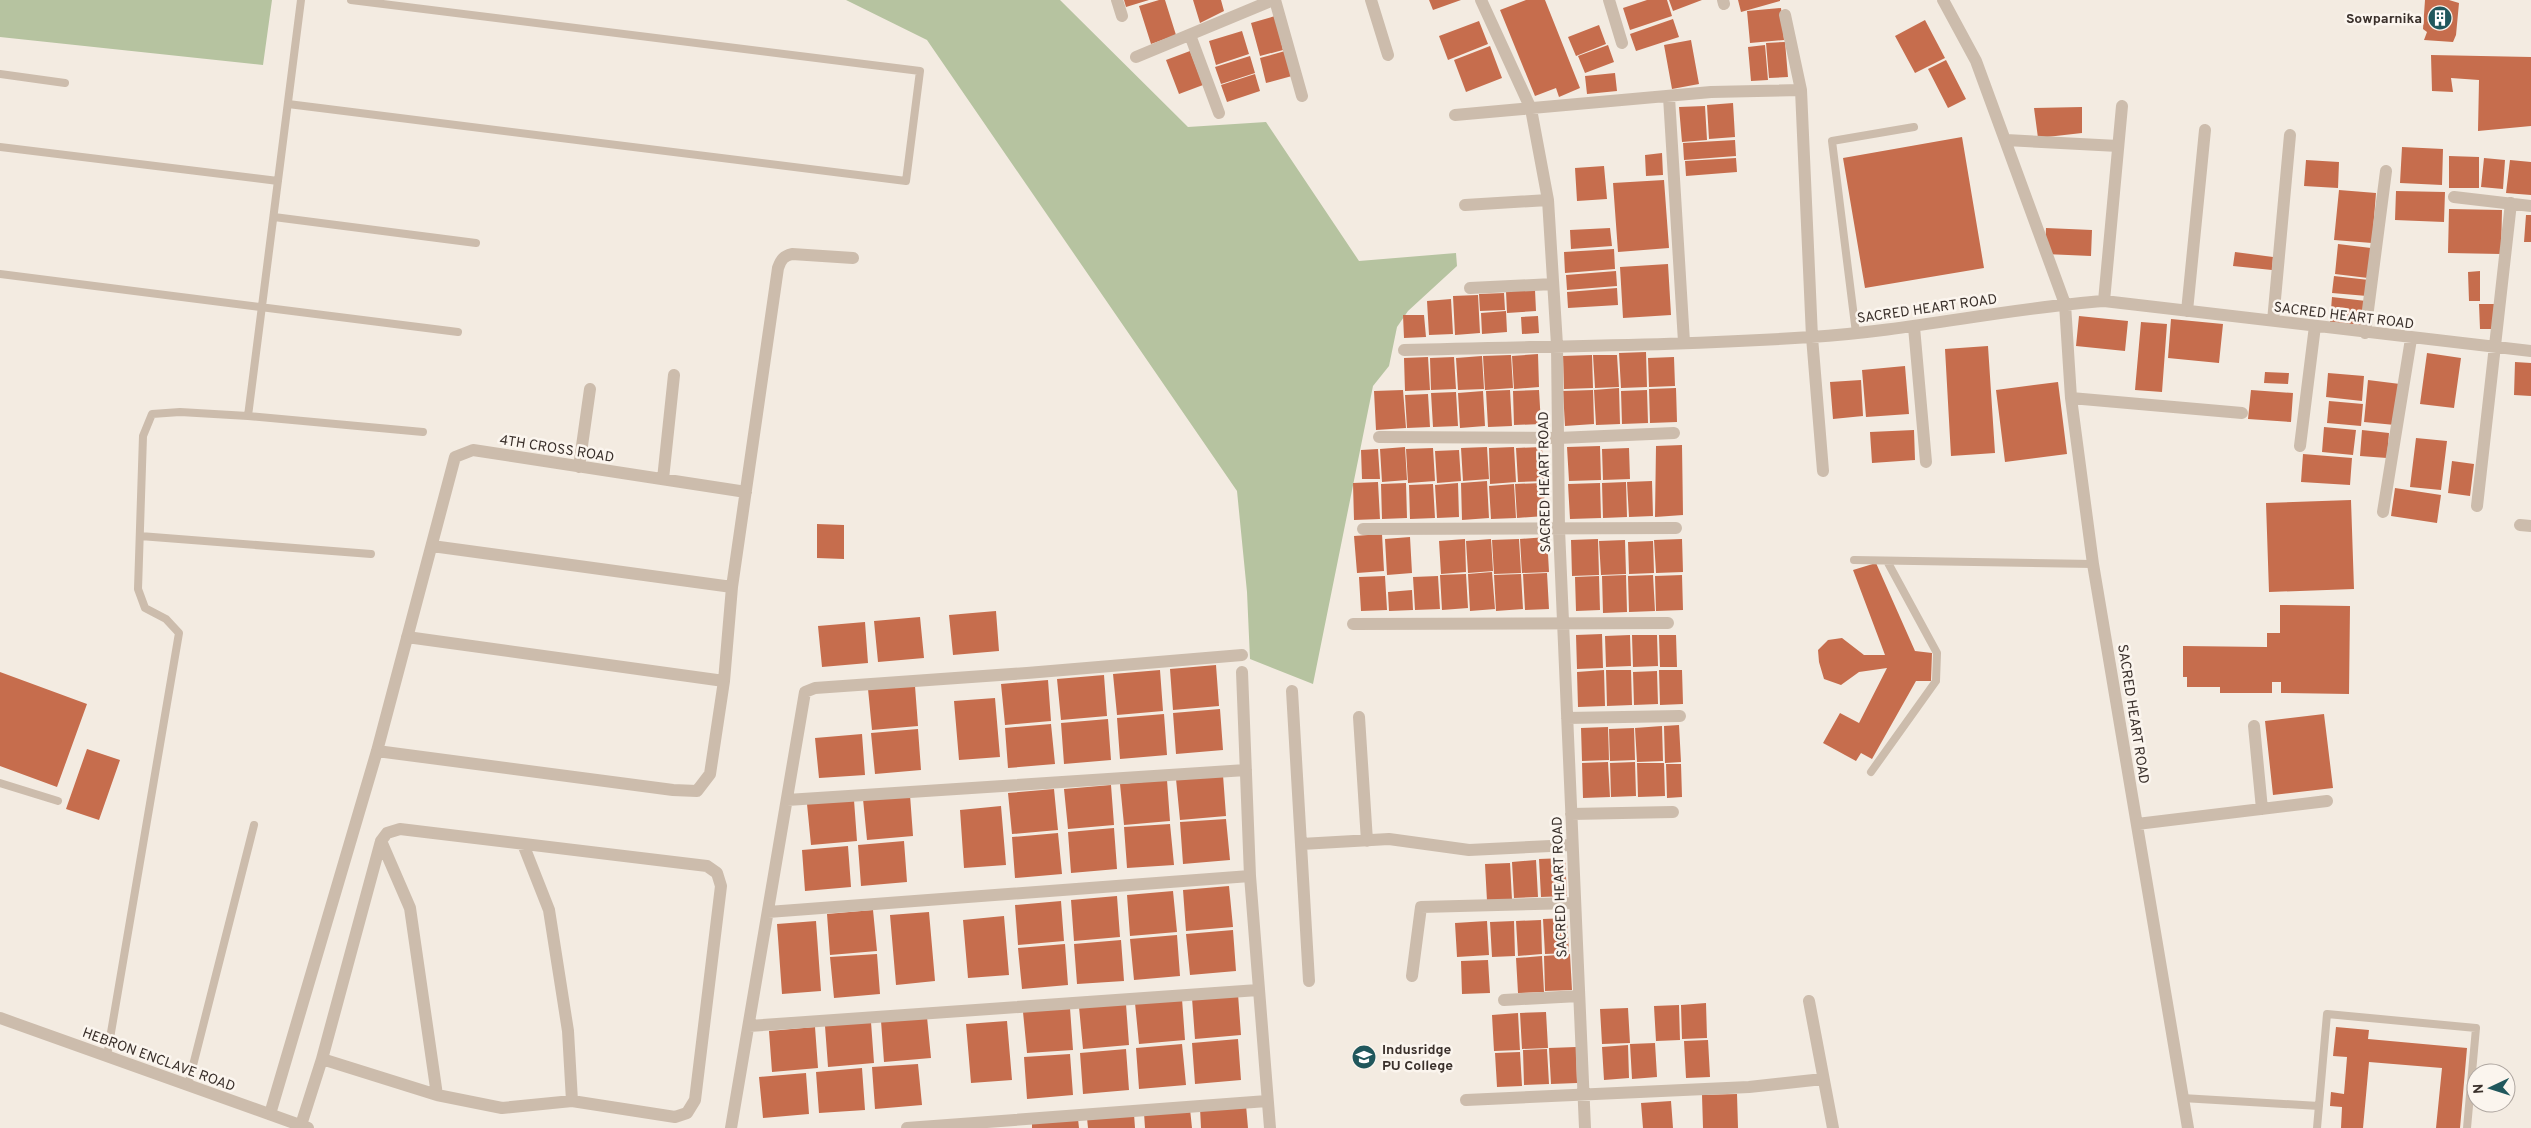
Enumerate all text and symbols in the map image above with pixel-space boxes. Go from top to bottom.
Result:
building icon: Sowparnika [2427,5,2453,31]
place label: Sowparnika [2346,11,2422,28]
street label: SACRED HEART ROAD [1856,291,1998,328]
street label: SACRED HEART ROAD [2273,299,2415,334]
street label: SACRED HEART ROAD [1536,411,1555,553]
street label: 4TH CROSS ROAD [498,432,615,467]
street label: SACRED HEART ROAD [2113,643,2152,785]
street label: SACRED HEART ROAD [1550,816,1571,958]
street label: HEBRON ENCLAVE ROAD [80,1025,237,1096]
place label: Indusridge PU College [1382,1042,1453,1075]
school or university icon: Indusridge PU College [1351,1044,1377,1070]
north arrow [2466,1063,2516,1113]
text: N [2471,1083,2488,1094]

